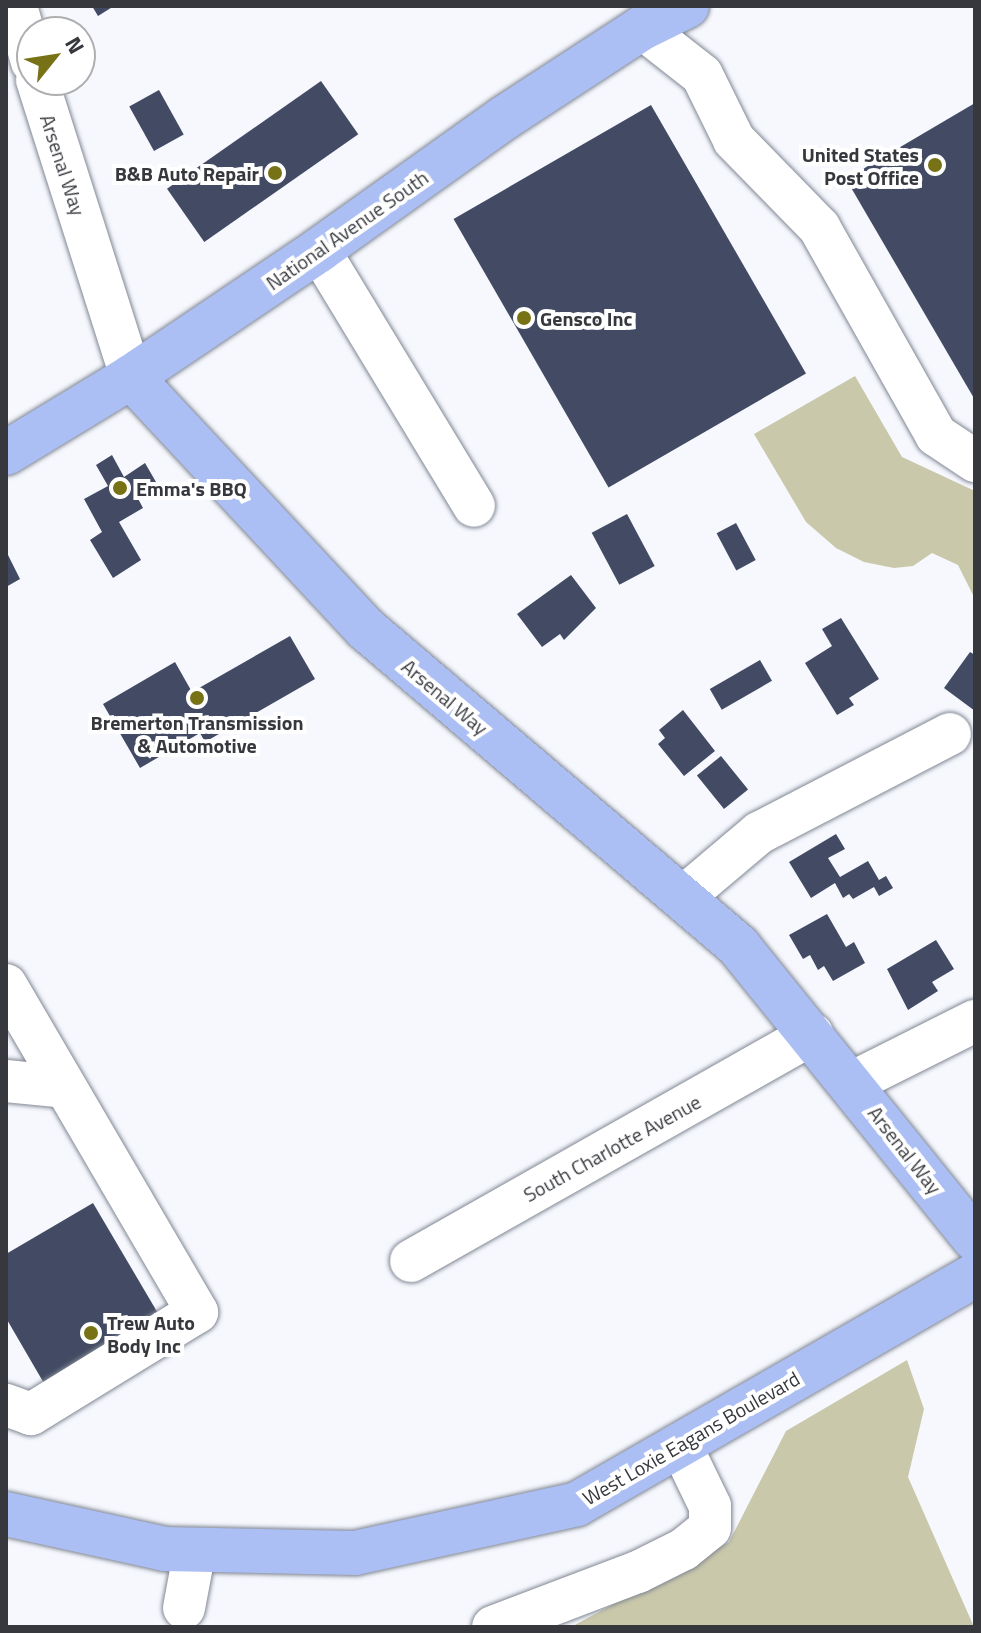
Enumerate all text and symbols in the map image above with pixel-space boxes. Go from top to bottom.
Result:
north arrow [16,16,96,96]
text: N [57,30,94,60]
street label: Arsenal Way [35,111,91,219]
place label: United States Post Office [802,142,919,189]
marker: United States Post Office [926,156,944,174]
place label: B&B Auto Repair [115,161,259,185]
marker: B&B Auto Repair [266,164,284,182]
street label: National Avenue South [261,165,433,295]
place label: Gensco Inc [540,306,632,330]
marker: Gensco Inc [515,309,533,327]
place label: Emma's BBQ [136,476,247,500]
marker: Emma's BBQ [111,479,129,497]
street label: Arsenal Way [397,654,493,740]
marker: Bremerton Transmission & Automotive [188,689,206,707]
place label: Bremerton Transmission & Automotive [91,710,303,757]
street label: South Charlotte Avenue [519,1089,705,1207]
street label: Arsenal Way [863,1101,947,1199]
place label: Trew Auto Body Inc [107,1310,195,1357]
marker: Trew Auto Body Inc [82,1324,100,1342]
street label: West Loxie Eagans Boulevard [578,1366,804,1510]

